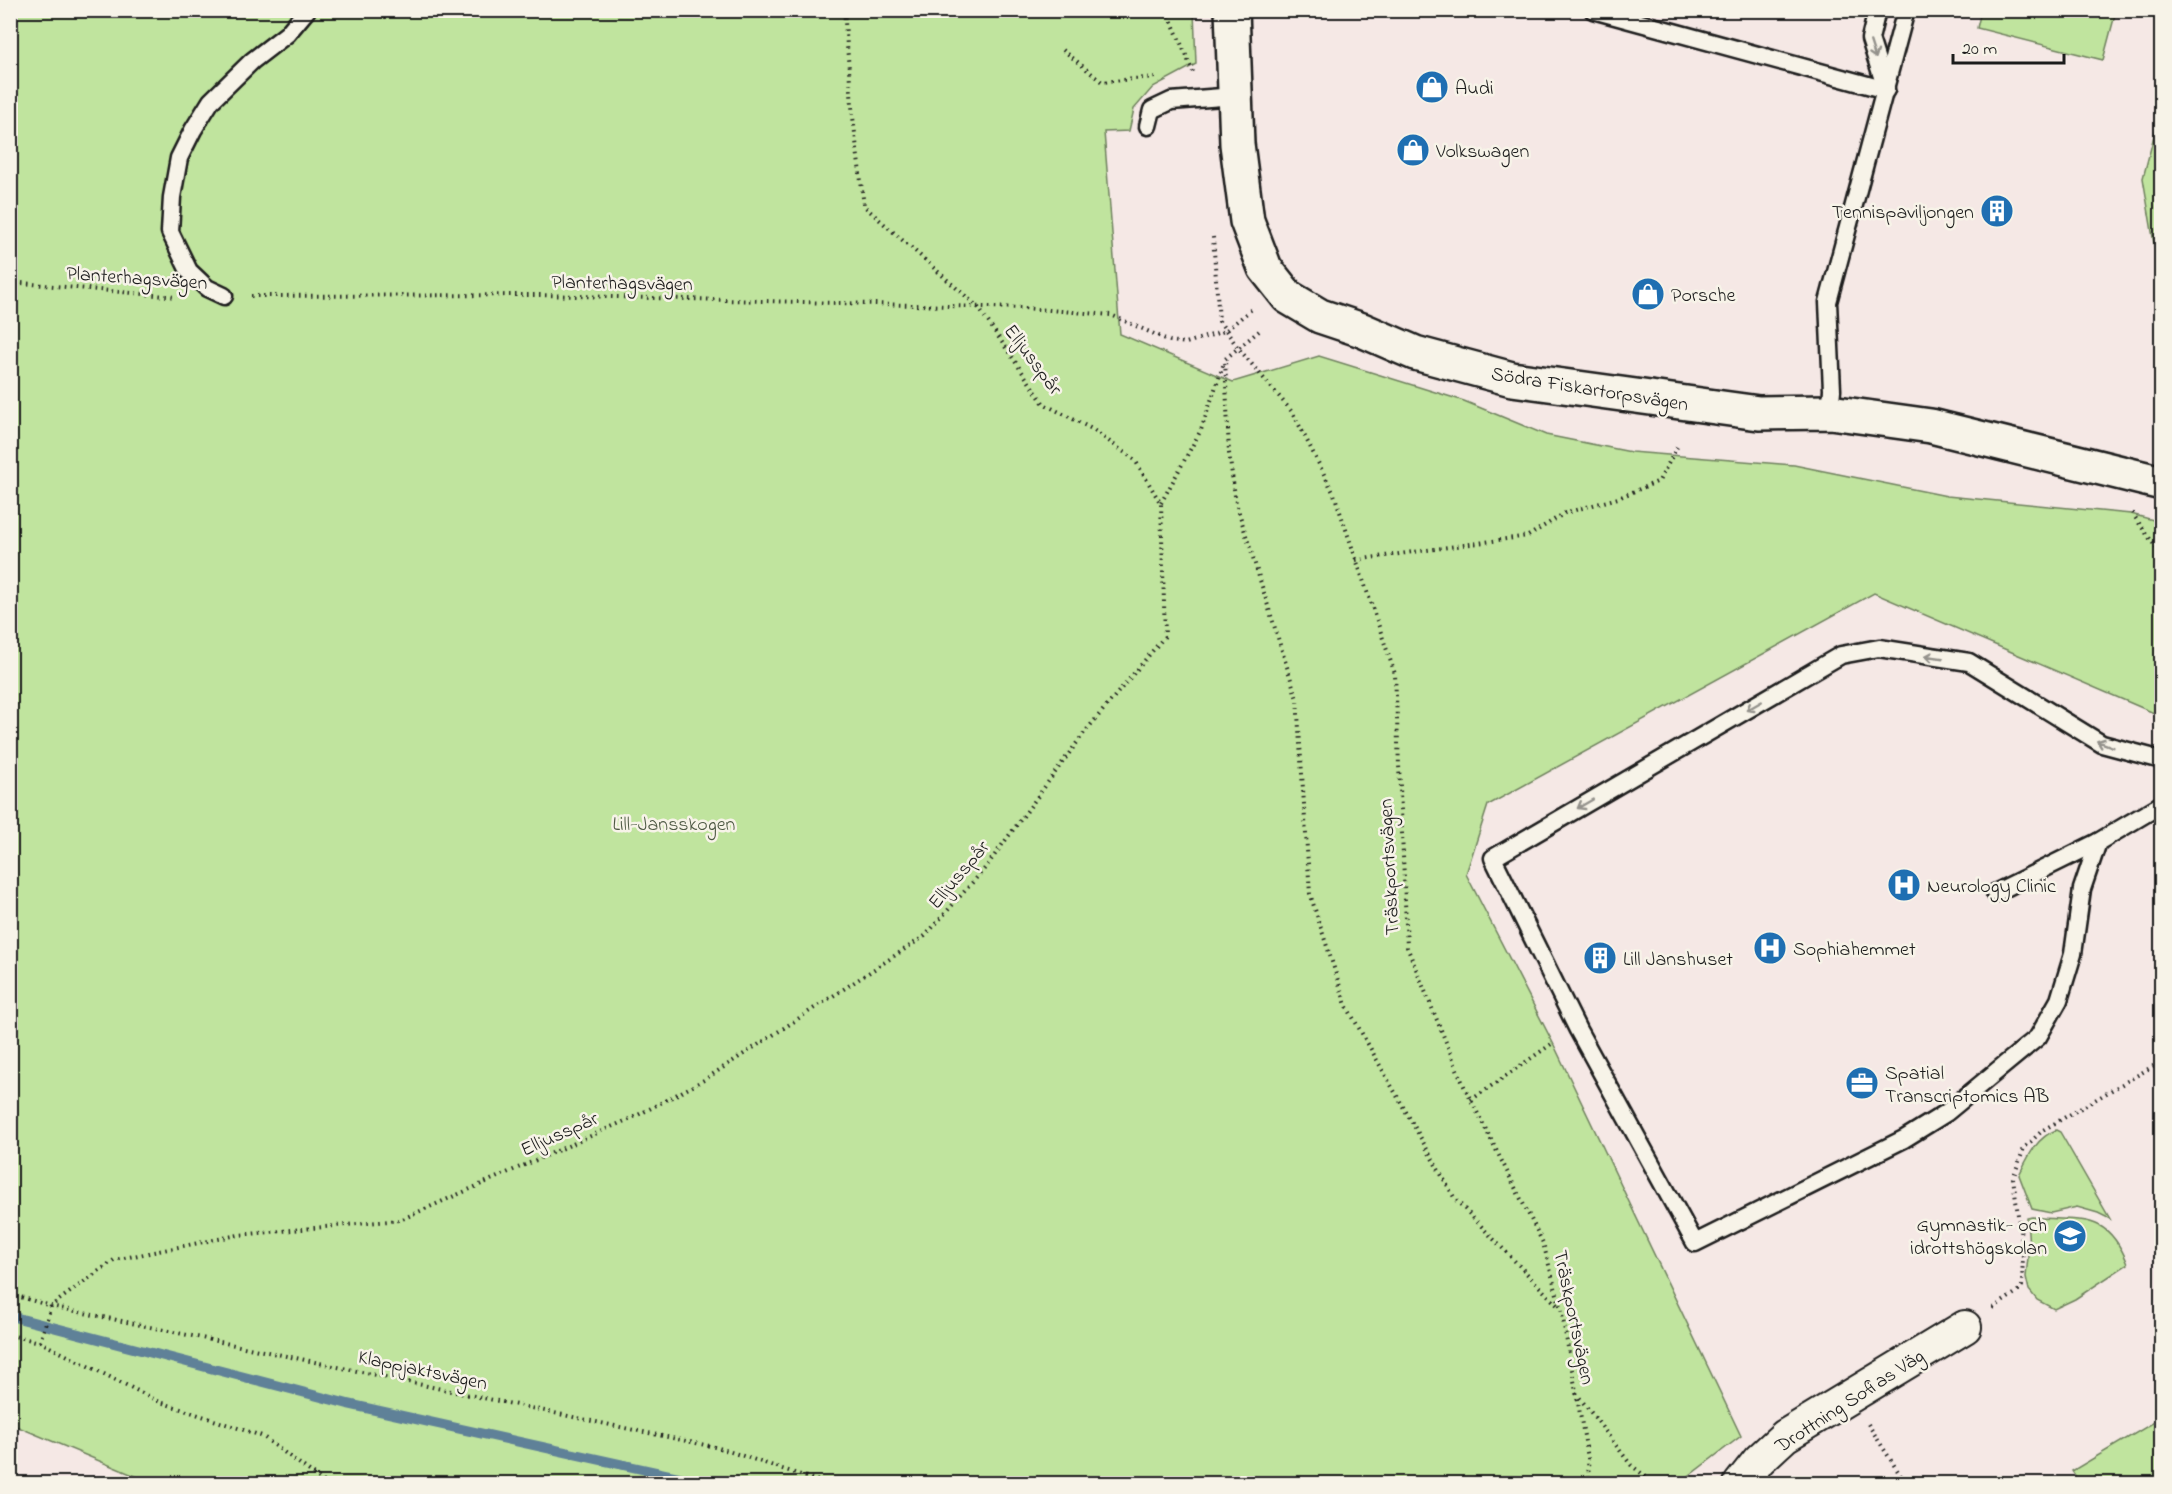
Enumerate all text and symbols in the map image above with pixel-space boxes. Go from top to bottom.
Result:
scale bar [1953,27,2064,65]
text: 20 m [1962,37,1997,63]
one-way arrow [1869,40,1880,59]
shop icon: Audi [1414,69,1450,105]
place label: Audi [1455,75,1494,104]
shop icon: Volkswagen [1395,132,1431,168]
place label: Volkswagen [1435,138,1529,168]
building icon: Tennispaviljongen [1979,193,2015,229]
place label: Tennispaviljongen [1832,199,1974,229]
street label: Planterhagsvägen [65,260,209,300]
street label: Planterhagsvägen [551,269,693,301]
shop icon: Porsche [1630,276,1666,312]
place label: Porsche [1671,282,1736,311]
street label: Elljusspår [996,319,1069,403]
street label: Södra Fiskartorpsvägen [1489,361,1690,421]
one-way arrow [1924,651,1944,662]
one-way arrow [1746,701,1763,713]
one-way arrow [2097,738,2115,749]
street label: Träskportsvägen [1372,798,1410,936]
one-way arrow [1577,799,1594,811]
park label: Lill-Jansskogen [613,811,736,841]
street label: Elljusspår [922,834,998,917]
hospital icon: Neurology Clinic [1886,867,1922,903]
place label: Neurology Clinic [1927,873,2056,903]
hospital icon: Sophiahemmet [1752,930,1788,966]
place label: Sophiahemmet [1793,936,1916,965]
building icon: Lill Janshuset [1582,940,1618,976]
place label: Lill Janshuset [1623,946,1733,975]
place label: Spatial Transcriptomics AB [1885,1060,2049,1112]
office icon: Spatial Transcriptomics AB [1844,1065,1880,1101]
street label: Elljusspår [516,1105,604,1165]
place label: Gymnastik- och idrottshögskolan [1910,1212,2047,1265]
school or university icon: Gymnastik- och idrottshögskolan [2052,1218,2088,1254]
street label: Träskportsvägen [1543,1248,1601,1388]
street label: Drottning Sofias Väg [1769,1343,1931,1463]
street label: Klappjaktsvägen [355,1344,490,1400]

